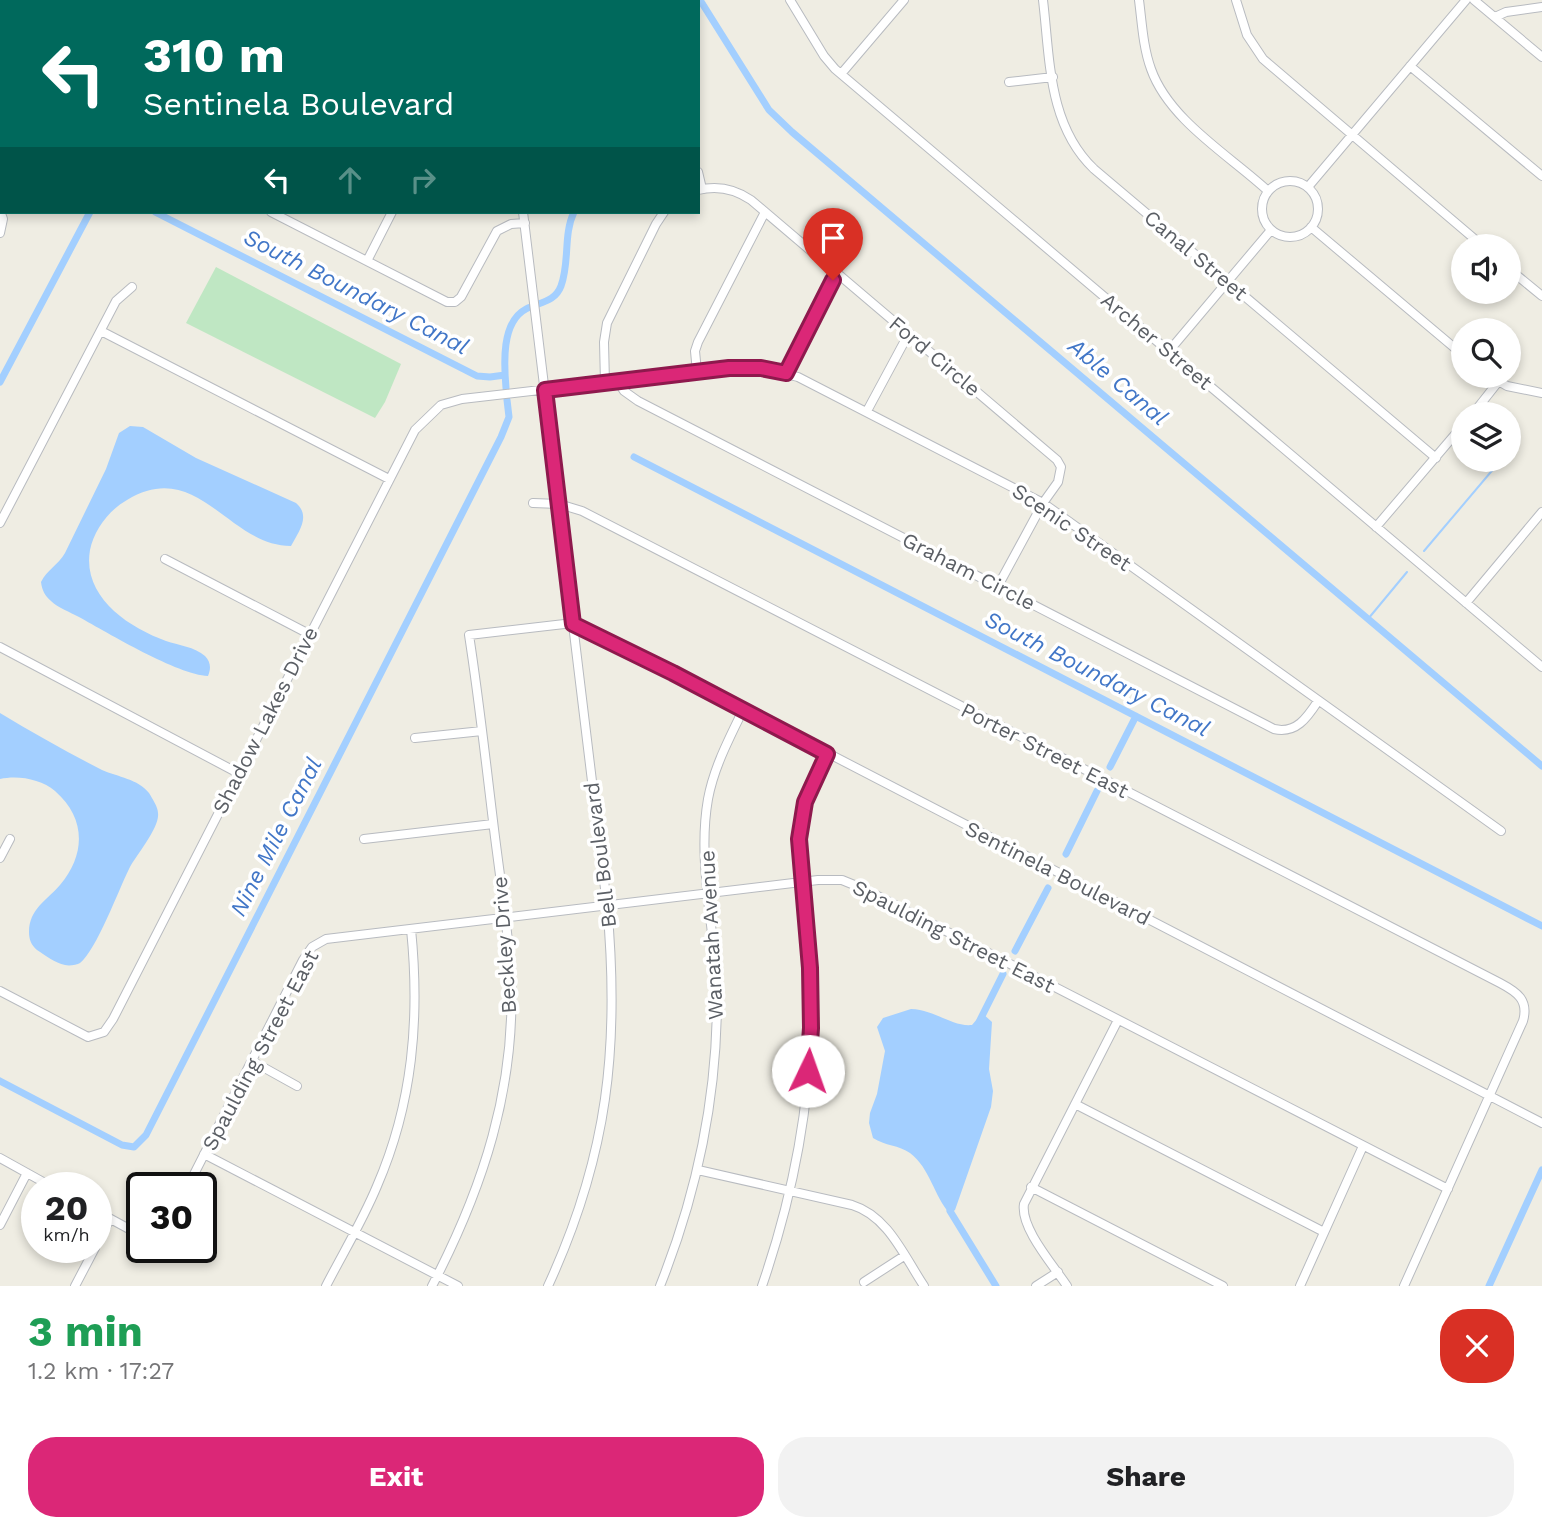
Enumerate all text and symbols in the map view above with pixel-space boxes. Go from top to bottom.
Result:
text: 310 m [143,26,285,84]
icon: left [28,28,119,119]
text: Sentinela Boulevard [143,85,454,123]
icon: left [258,161,296,199]
icon: ahead [331,161,369,199]
icon: right [404,161,442,199]
street label: Canal Street [1139,205,1253,306]
pin [803,208,863,280]
icon: arrive [814,219,852,257]
water label: South Boundary Canal [239,223,473,361]
map controls [1451,234,1521,472]
button: sound [1451,234,1521,304]
street label: Archer Street [1096,287,1218,395]
street label: Ford Circle [884,311,986,401]
button: search [1451,318,1521,388]
water label: Able Canal [1062,332,1173,431]
button: layers [1451,402,1521,472]
street label: Scenic Street [1008,478,1136,576]
street label: Graham Circle [898,527,1040,615]
water label: South Boundary Canal [980,605,1214,743]
street label: Shadow Lakes Drive [207,622,323,818]
street label: Porter Street East [957,697,1133,803]
water label: Nine Mile Canal [224,753,328,921]
street label: Bell Boulevard [579,781,621,929]
street label: Sentinela Boulevard [961,815,1155,931]
street label: Wanatah Avenue [694,849,728,1021]
street label: Spaulding Street East [849,874,1059,998]
street label: Beckley Drive [487,876,521,1014]
street label: Spaulding Street East [197,945,324,1154]
position arrow [771,1034,845,1108]
speed limit sign: 30 [126,1172,217,1263]
text: 20 [45,1187,88,1229]
text: km/h [43,1224,90,1245]
text: 3 min [28,1307,143,1356]
button: close [1440,1309,1514,1383]
text: 1.2 km · 17:27 [28,1358,174,1385]
button: Exit [28,1437,764,1517]
button: Share [778,1437,1514,1517]

